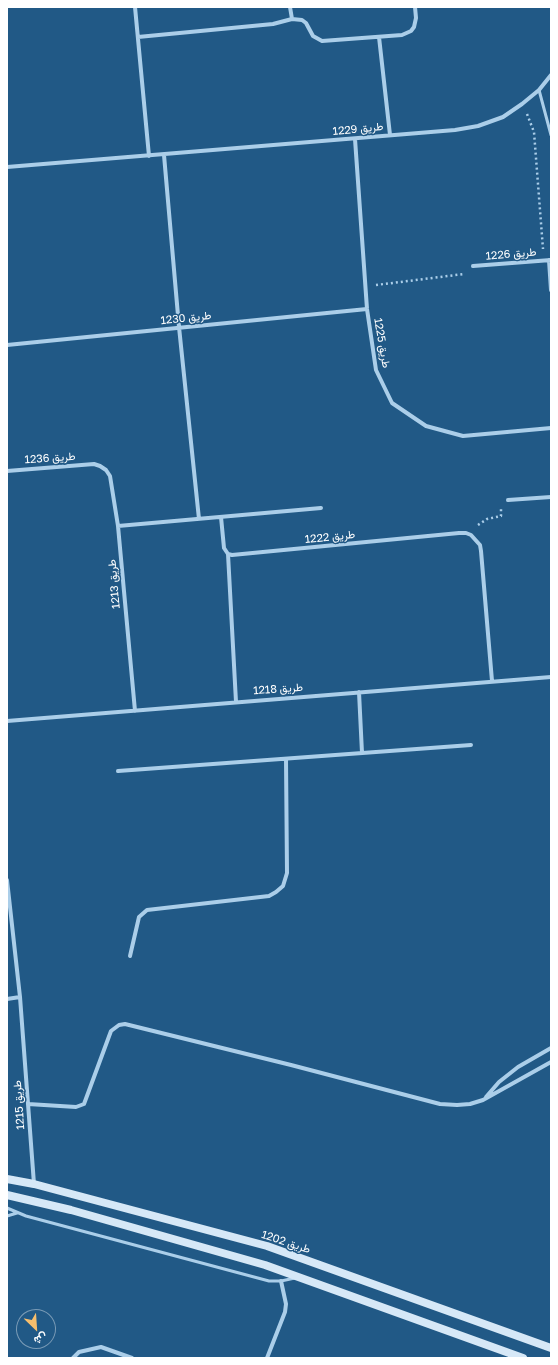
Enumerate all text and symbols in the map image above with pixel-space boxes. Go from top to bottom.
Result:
street label: طريق 1229 [332,120,384,138]
street label: طريق 1226 [485,245,537,263]
street label: طريق 1230 [160,309,212,327]
street label: طريق 1225 [371,317,393,369]
street label: طريق 1236 [24,450,76,466]
street label: طريق 1222 [304,528,356,546]
street label: طريق 1213 [105,559,123,609]
street label: طريق 1218 [253,681,303,697]
street label: طريق 1215 [11,1080,27,1130]
street label: طريق 1202 [260,1228,312,1256]
north arrow [16,1309,56,1349]
text: ش [32,1331,50,1348]

